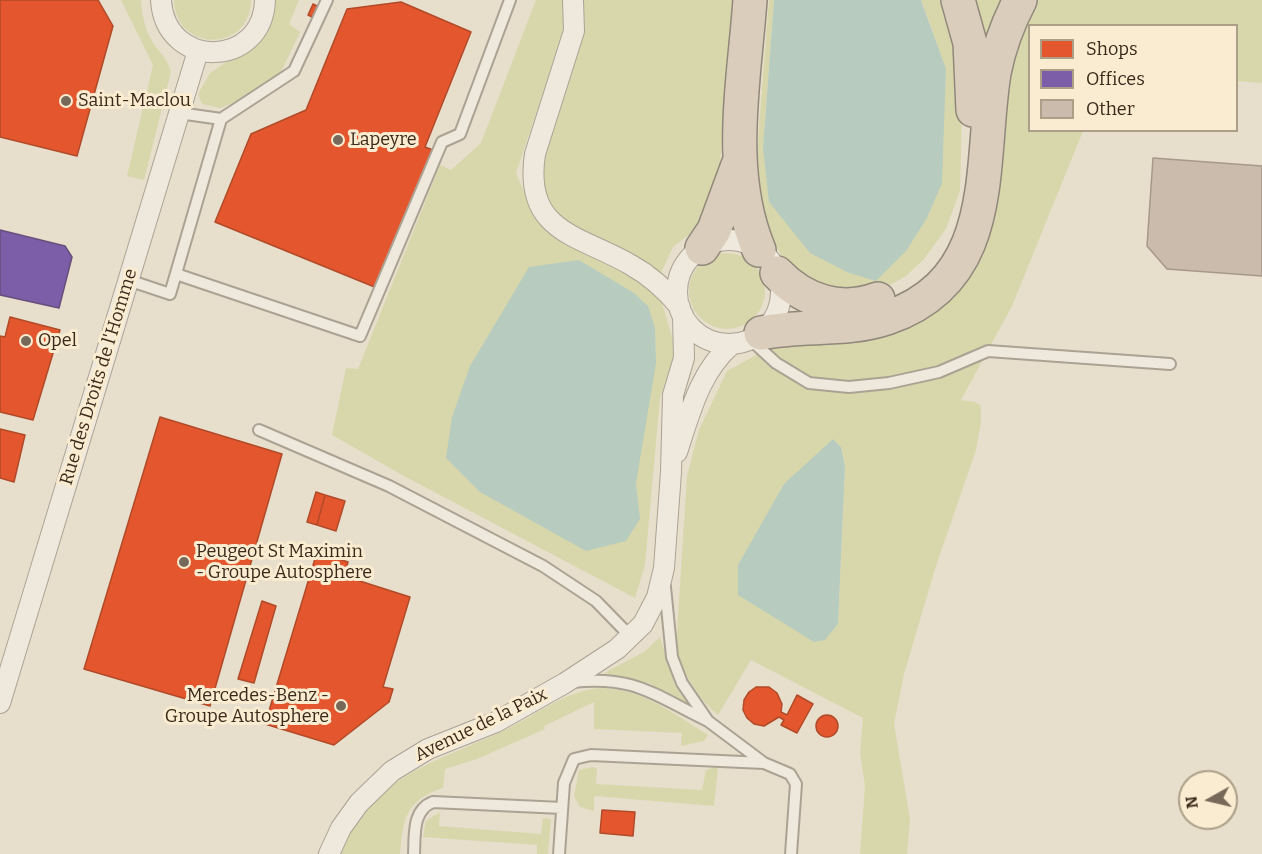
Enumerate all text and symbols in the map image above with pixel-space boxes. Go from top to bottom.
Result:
legend [1028,24,1238,132]
text: Shops [1086,38,1138,60]
text: Offices [1086,68,1145,90]
place label: Saint-Maclou [78,90,191,112]
marker: Saint-Maclou [59,94,73,108]
text: Other [1086,98,1135,120]
place label: Lapeyre [350,129,417,151]
marker: Lapeyre [331,133,345,147]
street label: Rue des Droits de l'Homme [56,266,142,488]
place label: Opel [38,330,77,352]
marker: Opel [19,334,33,348]
place label: Peugeot St Maximin - Groupe Autosphere [196,541,372,584]
marker: Peugeot St Maximin - Groupe Autosphere [177,555,191,569]
street label: Avenue de la Paix [411,684,551,766]
place label: Mercedes-Benz - Groupe Autosphere [165,685,329,728]
marker: Mercedes-Benz - Groupe Autosphere [334,699,348,713]
north arrow [1178,770,1238,830]
text: N [1181,795,1202,810]

